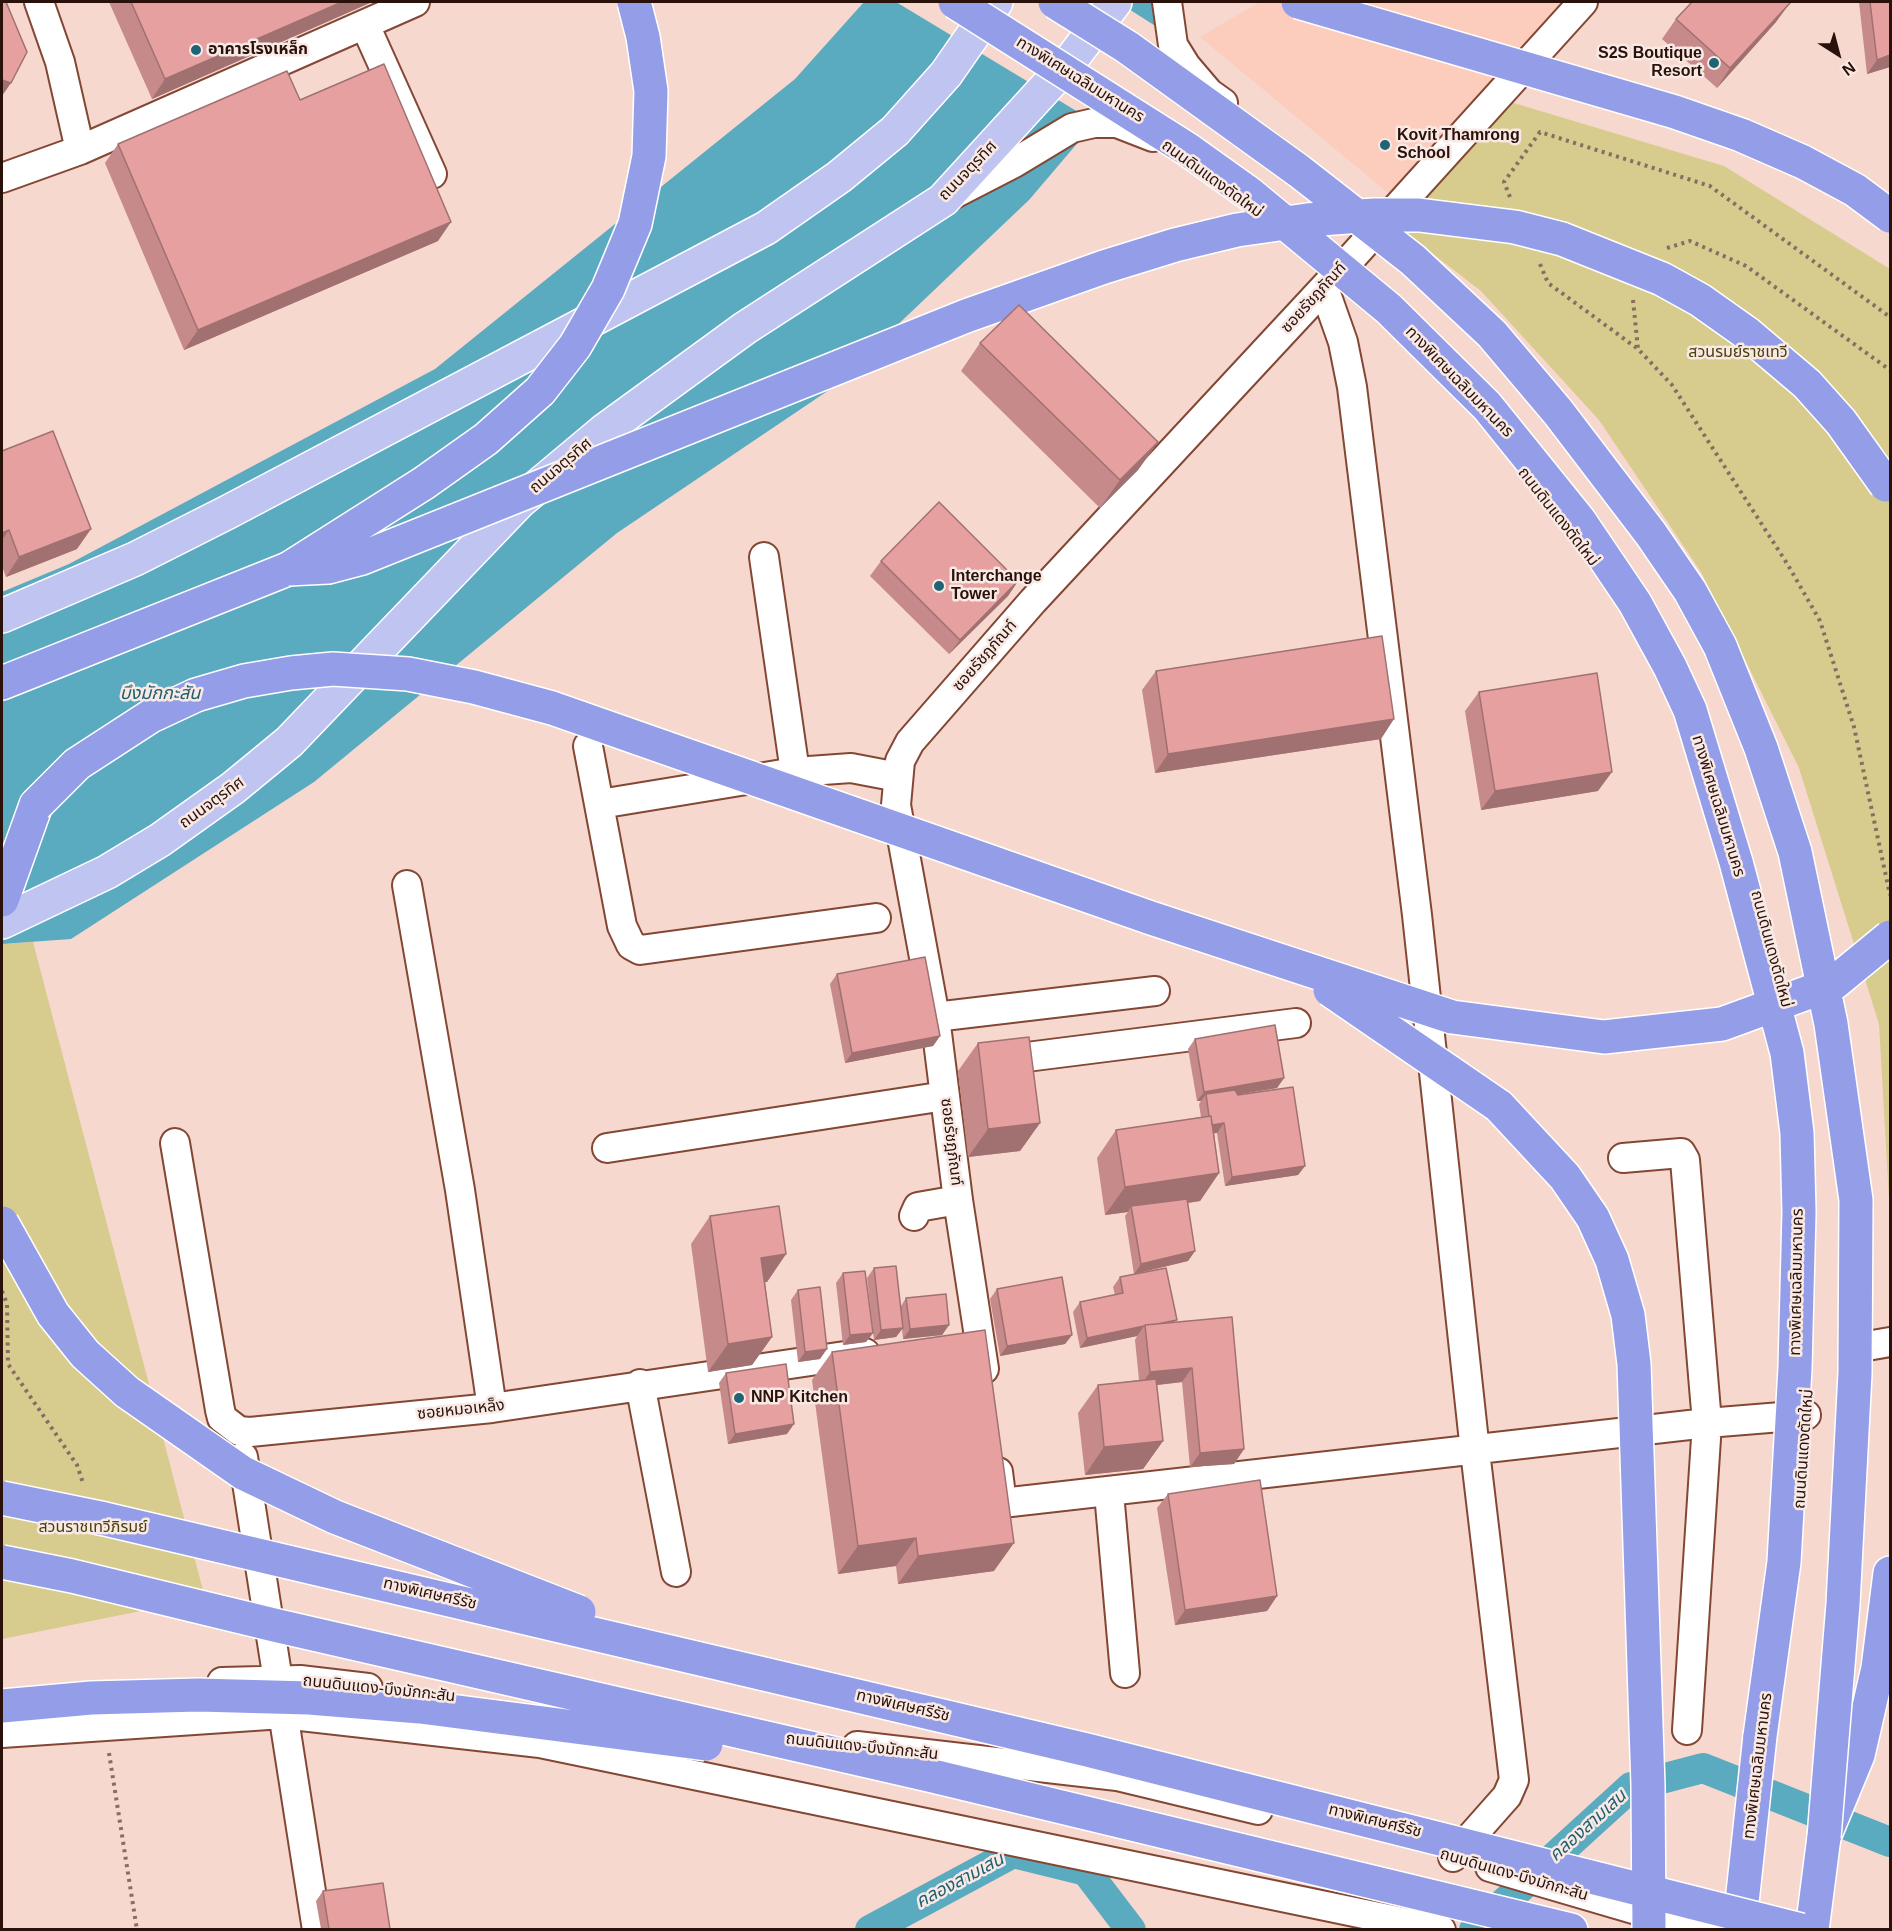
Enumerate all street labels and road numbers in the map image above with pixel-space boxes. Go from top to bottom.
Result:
street label: ทางพิเศษเฉลิมมหานคร [1013,33,1147,127]
street label: ถนนดินแดงตัดใหม่ [1158,136,1266,222]
street label: ถนนจตุรทิศ [935,137,1001,205]
street label: ซอยรัชฎภัณฑ์ [1277,259,1351,337]
street label: ทางพิเศษเฉลิมมหานคร [1401,322,1517,442]
street label: ถนนจตุรทิศ [526,434,596,498]
street label: ถนนดินแดงตัดใหม่ [1513,464,1603,570]
street label: ซอยรัชฎภัณฑ์ [949,616,1021,696]
street label: ทางพิเศษเฉลิมมหานคร [1687,733,1749,879]
street label: ถนนจตุรทิศ [176,773,248,833]
street label: ถนนดินแดงตัดใหม่ [1746,888,1796,1010]
street label: ซอยรัชฎภัณฑ์ [936,1097,966,1187]
street label: ทางพิเศษเฉลิมมหานคร [1786,1208,1808,1356]
street label: ถนนดินแดงตัดใหม่ [1790,1388,1818,1510]
street label: ซอยหมอเหล็ง [416,1396,506,1424]
street label: ทางพิเศษศรีรัช [381,1574,479,1614]
street label: ถนนดินแดง-บึงมักกะสัน [302,1671,456,1707]
street label: ทางพิเศษศรีรัช [854,1686,952,1726]
street label: ทางพิเศษเฉลิมมหานคร [1740,1692,1776,1840]
street label: ถนนดินแดง-บึงมักกะสัน [785,1729,939,1765]
street label: ทางพิเศษศรีรัช [1326,1800,1424,1842]
street label: ถนนดินแดง-บึงมักกะสัน [1438,1845,1590,1905]

